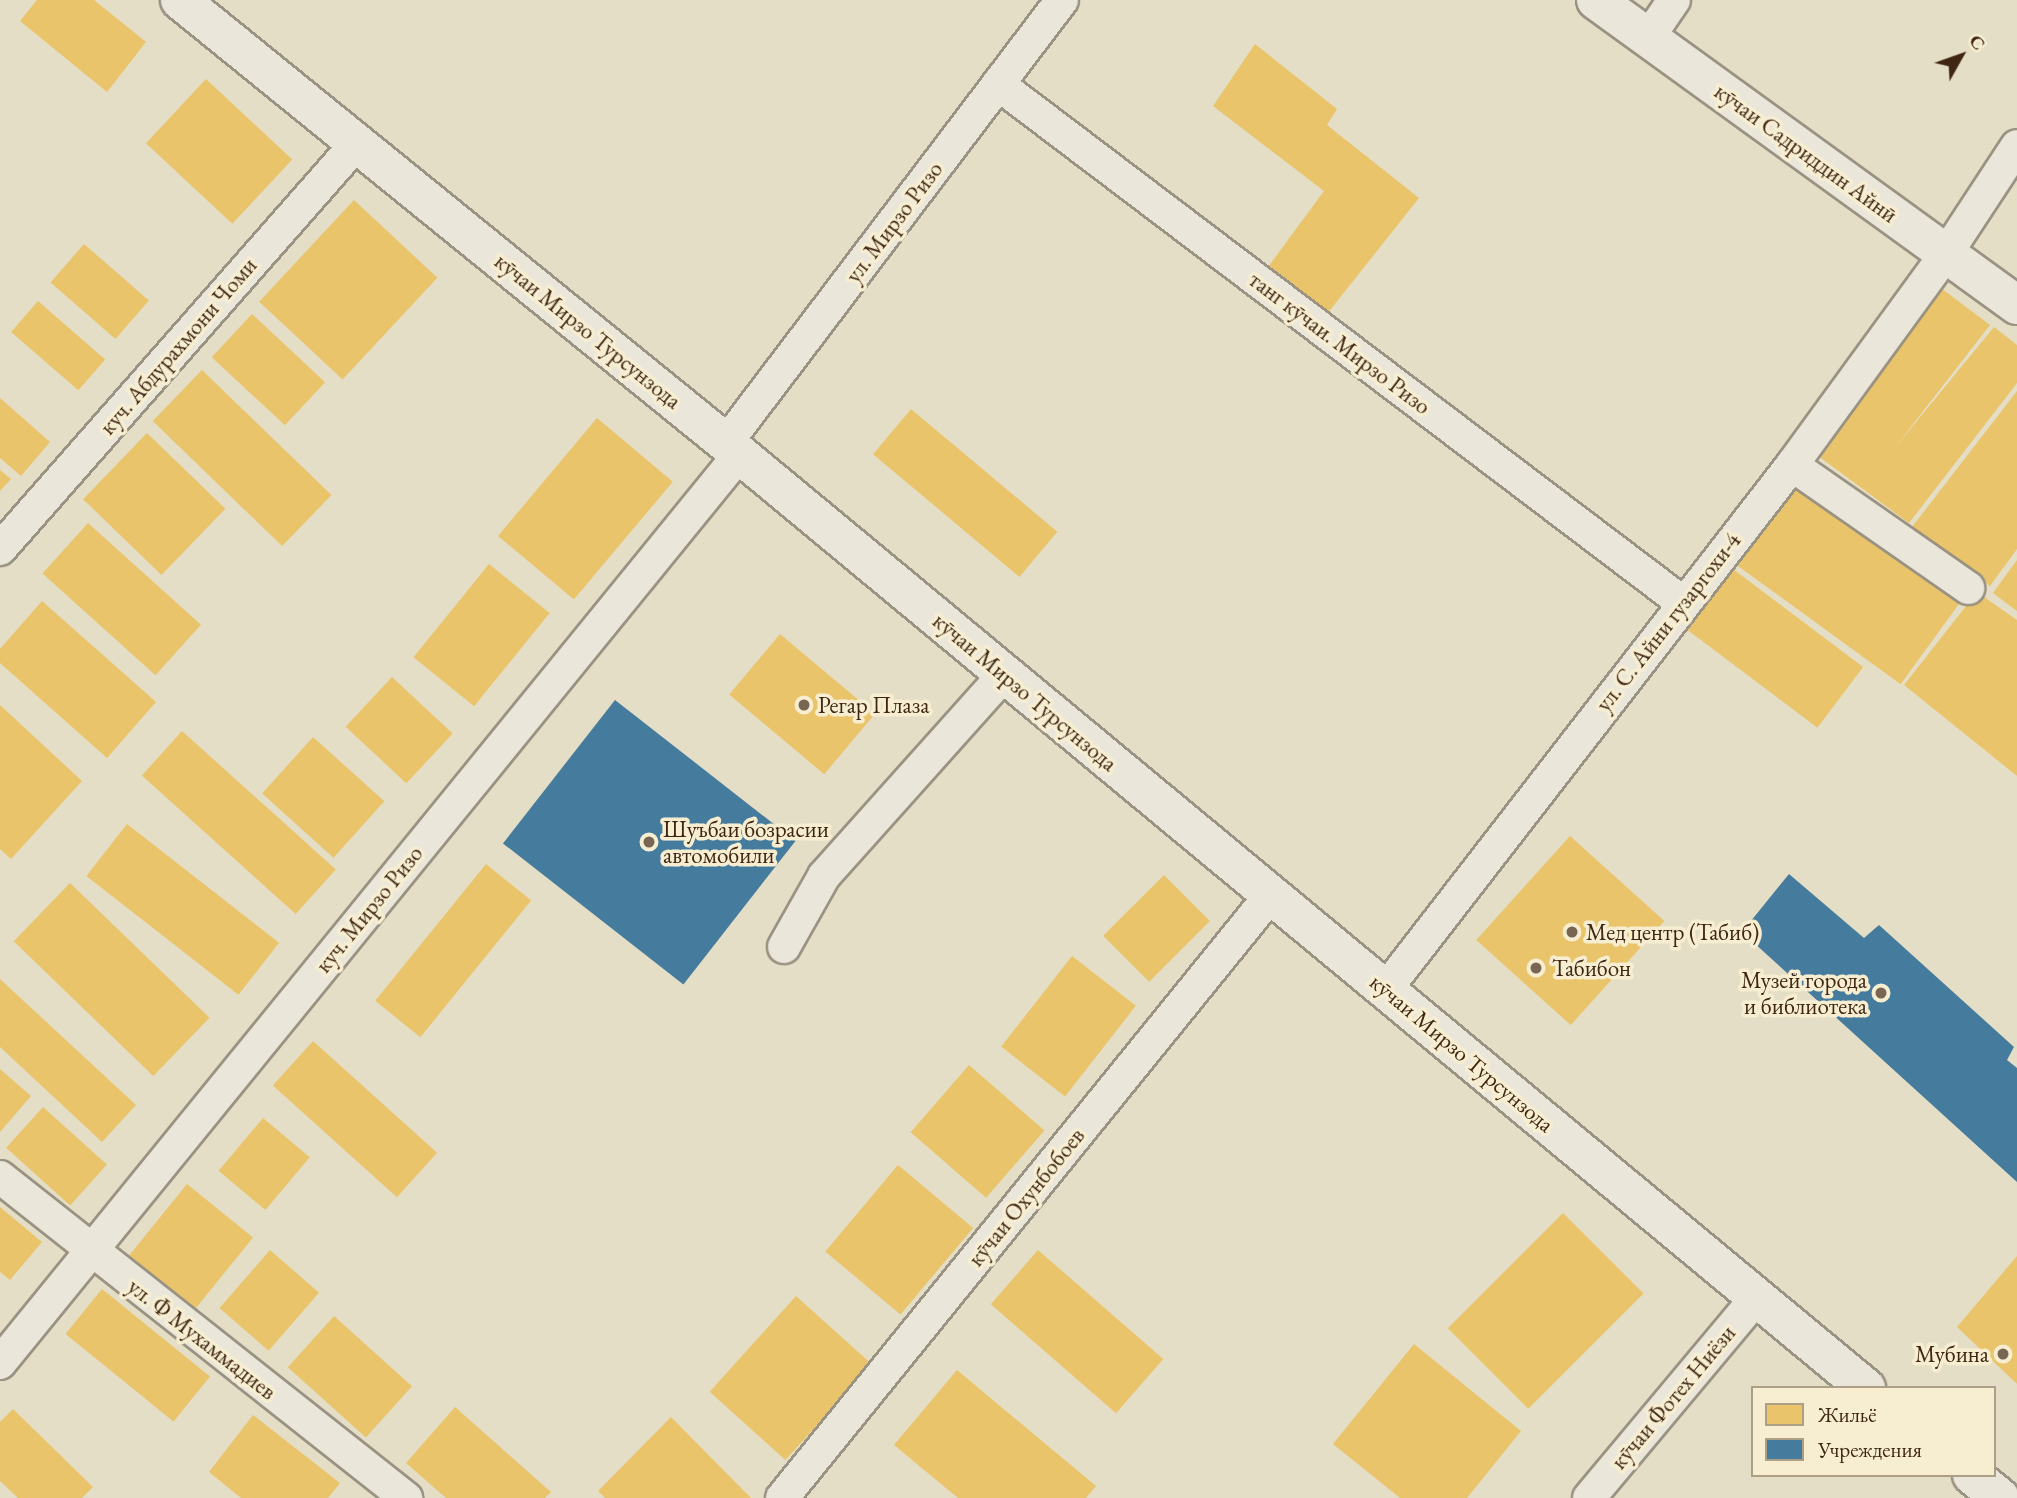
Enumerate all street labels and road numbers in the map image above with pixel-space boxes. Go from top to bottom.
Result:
street label: кӯчаи Садриддин Айнӣ [1709,77,1903,229]
street label: ул. Мирзо Ризо [839,156,949,288]
street label: кӯчаи Мирзо Турсунзода [489,247,687,415]
street label: куч. Абдурахмони Чоми [94,252,262,440]
street label: танг кӯчаи. Мирзо Ризо [1244,266,1436,420]
street label: ул. С. Айни гузаргохи-4 [1590,527,1746,717]
street label: кӯчаи Мирзо Турсунзода [927,607,1123,777]
street label: куч. Мирзо Ризо [309,840,429,978]
street label: кӯчаи Мирзо Турсунзода [1364,968,1560,1138]
street label: кӯчаи Охунбобоев [962,1122,1090,1272]
street label: ул. Ф Мухаммадиев [122,1273,282,1405]
street label: кӯчаи Фотех Ниёзи [1605,1319,1741,1475]

